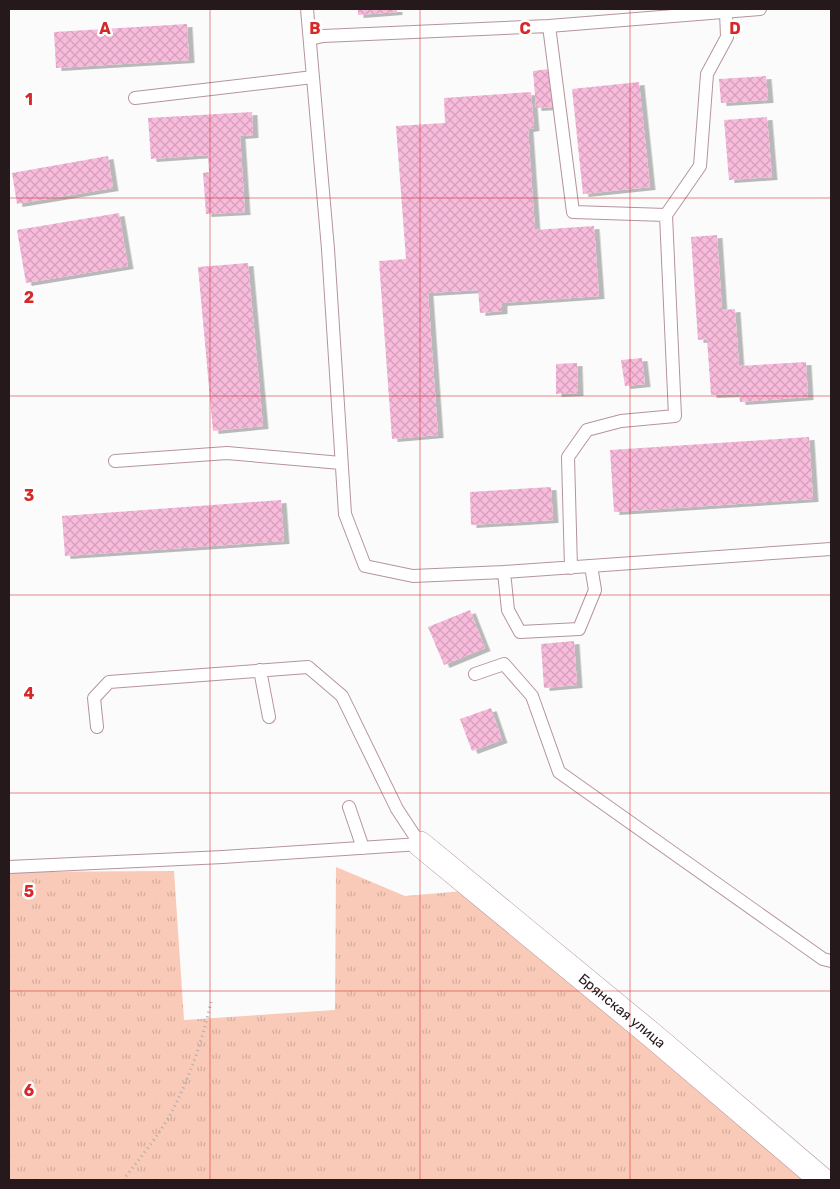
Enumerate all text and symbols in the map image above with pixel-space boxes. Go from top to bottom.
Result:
text: A [99,19,111,38]
text: B [309,19,321,38]
text: C [519,19,531,38]
text: D [729,19,741,38]
text: 1 [25,90,33,109]
text: 2 [24,288,34,307]
text: 3 [24,486,34,505]
text: 4 [24,684,35,703]
text: 5 [24,882,34,901]
street label: Брянская улица [575,970,669,1052]
text: 6 [24,1081,34,1100]

